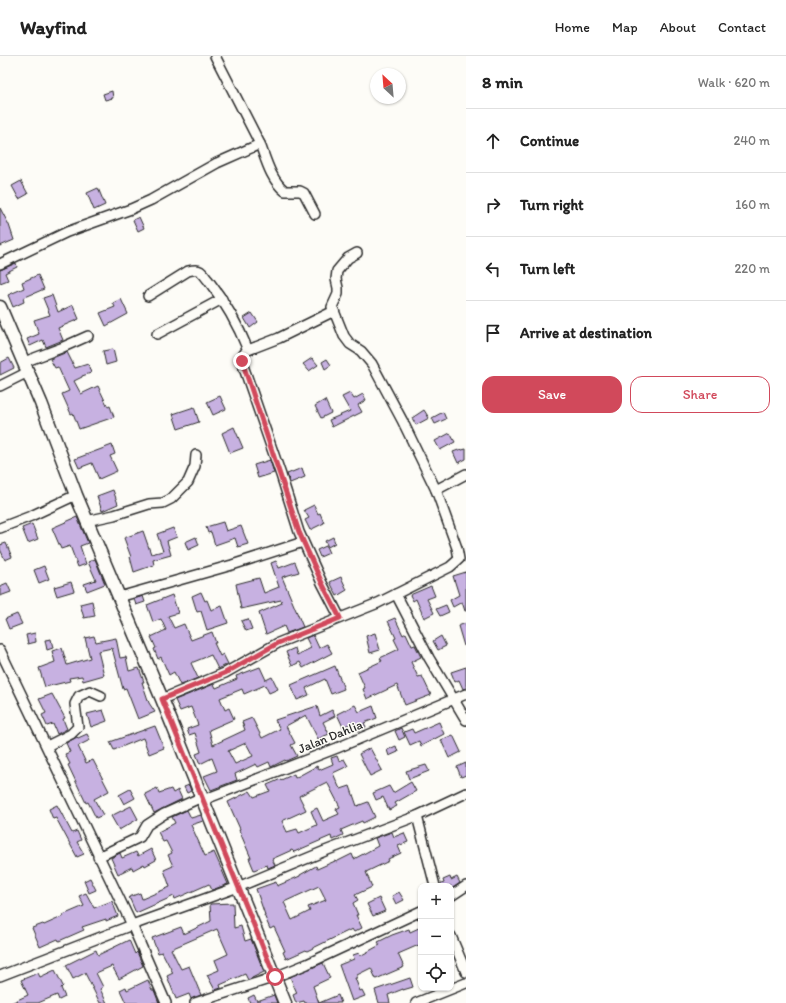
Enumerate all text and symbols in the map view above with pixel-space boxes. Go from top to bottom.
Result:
text: Wayfind [20,16,87,39]
text: Home [555,19,590,36]
text: Map [612,19,638,36]
text: About [660,19,696,36]
text: Contact [718,19,766,36]
north arrow [370,68,406,104]
text: 8 min [482,72,523,92]
text: Walk · 620 m [698,75,770,90]
icon: ahead [482,130,504,152]
text: Continue [520,132,579,150]
text: 240 m [733,133,770,148]
icon: right [482,194,504,216]
text: Turn right [520,196,584,214]
text: 160 m [735,197,770,212]
icon: left [482,258,504,280]
text: Turn left [520,260,575,278]
text: 220 m [734,261,770,276]
icon: arrive [482,322,504,344]
text: Arrive at destination [520,324,652,342]
route end [233,352,251,370]
button: Save [482,376,622,413]
button: Share [630,376,770,413]
street label: Jalan Dahlia [296,717,365,756]
map controls [418,883,454,991]
button: + [418,883,454,919]
button: − [418,919,454,955]
button: locate [418,955,454,991]
route start [266,968,284,986]

